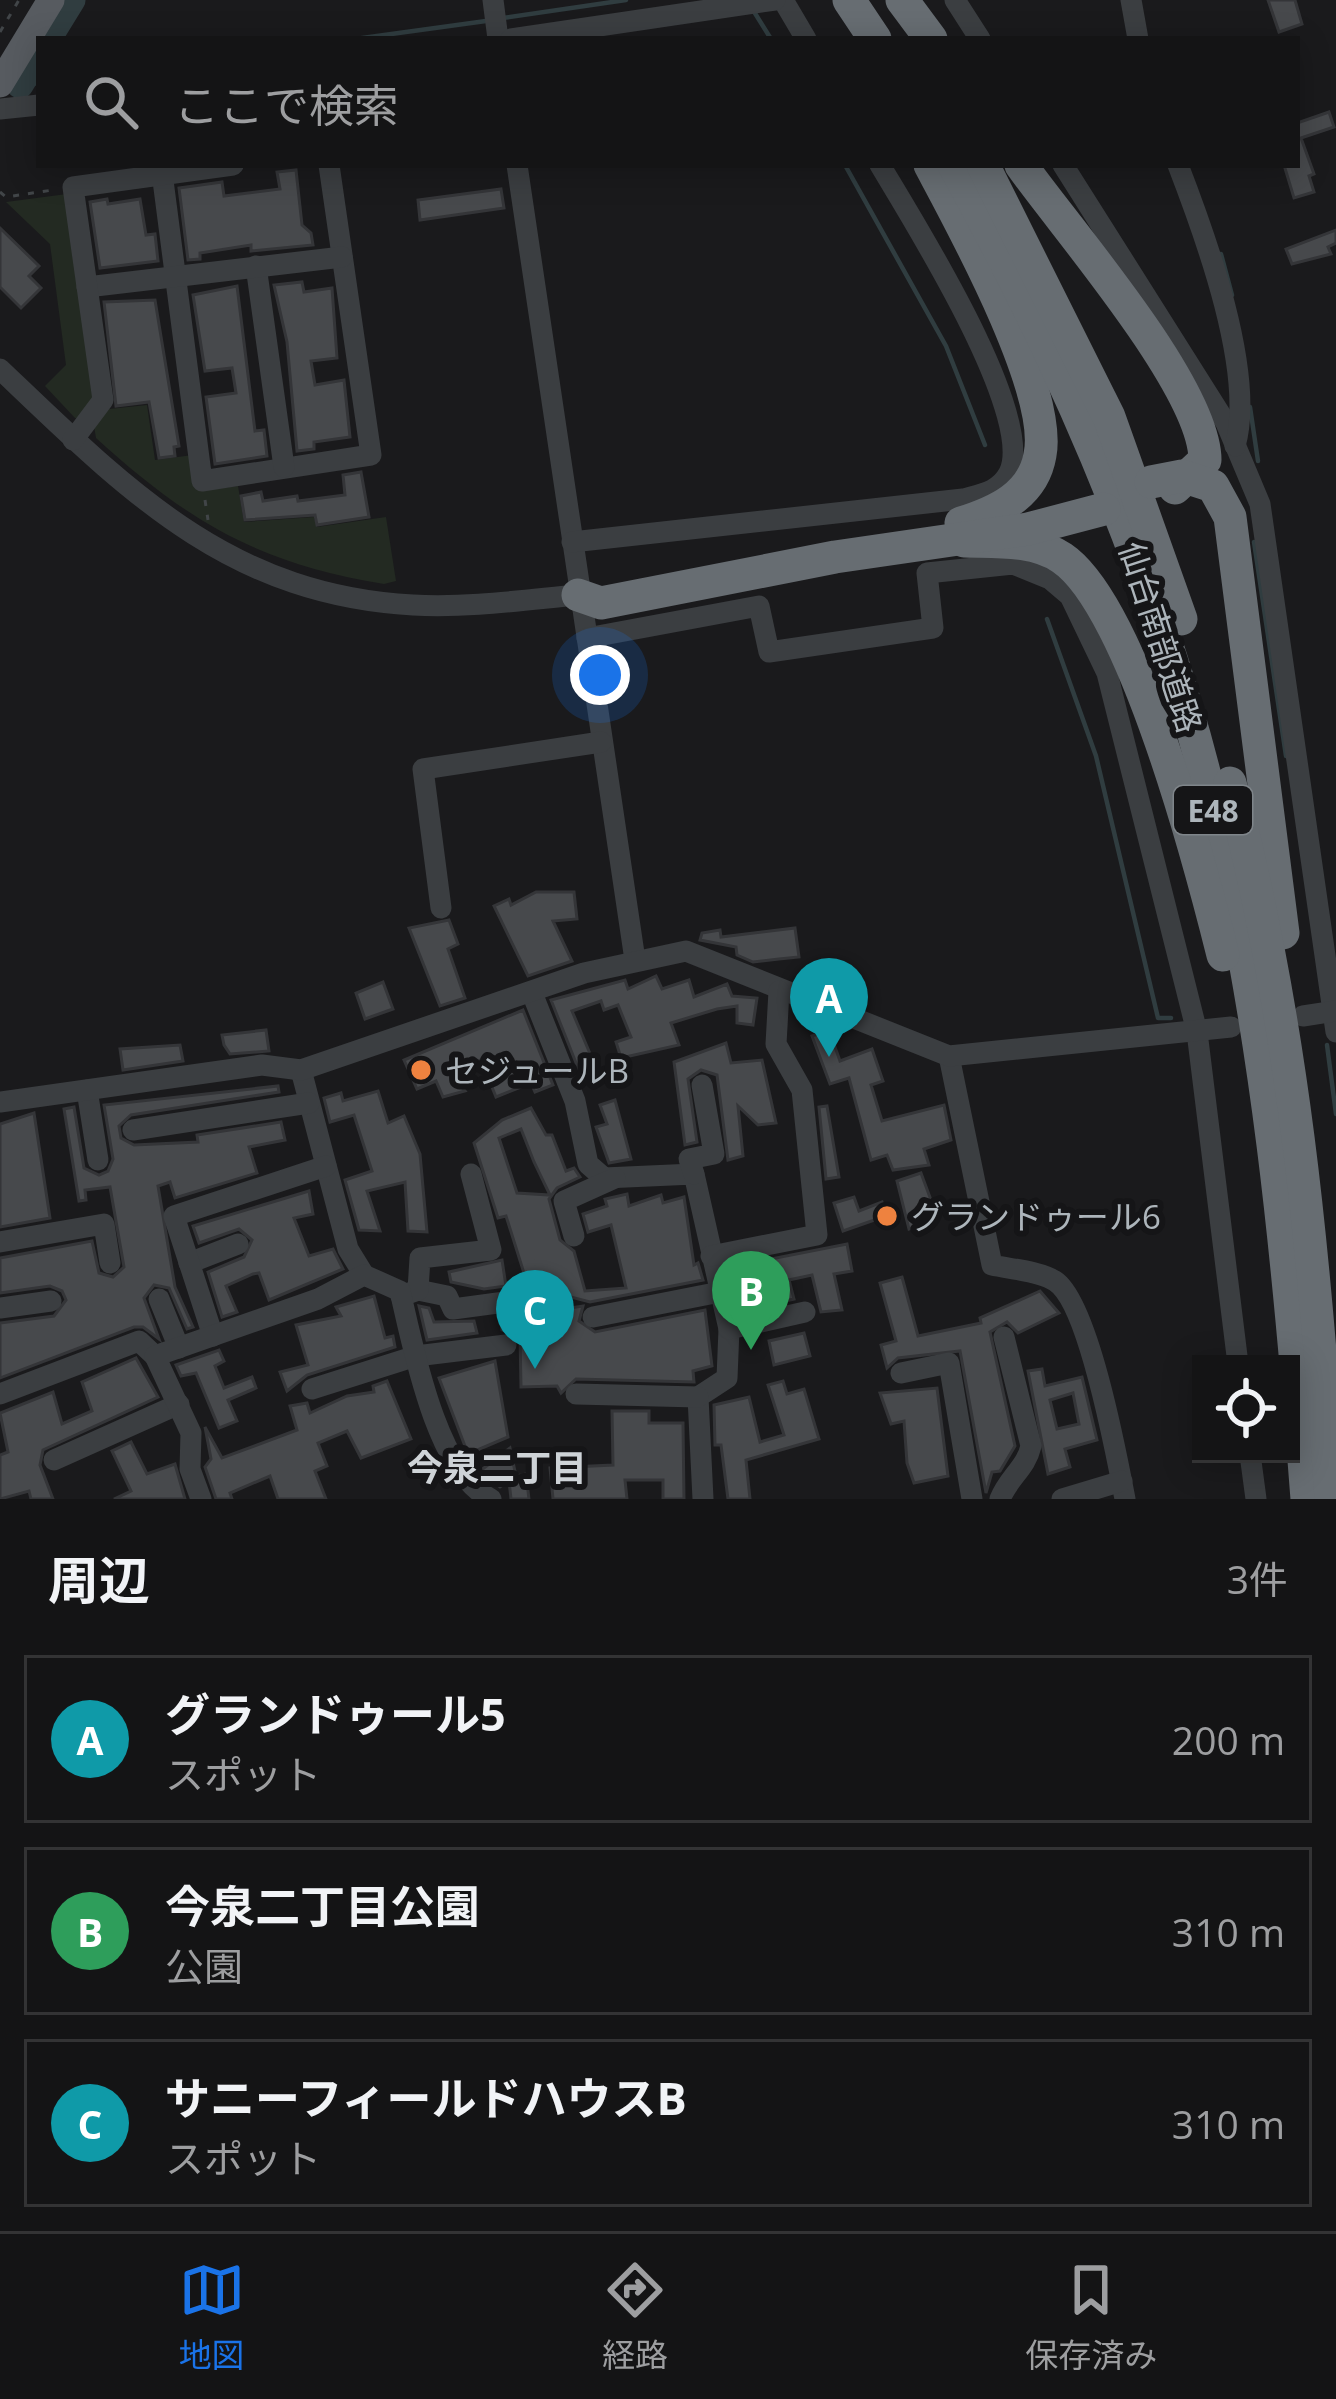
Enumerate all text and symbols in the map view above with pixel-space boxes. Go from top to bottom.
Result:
search box [36,36,1300,168]
icon: search [78,69,144,135]
text: ここで検索 [174,74,399,135]
street label: 仙台南部道路 [1109,536,1213,738]
your location [570,645,630,705]
road number: E48 [1174,786,1252,834]
pin: A [790,958,868,1057]
place label: セジュールB [445,1048,629,1093]
marker: セジュールB [408,1057,434,1083]
place label: グランドゥール6 [911,1194,1161,1239]
marker: グランドゥール6 [874,1203,900,1229]
pin: B [712,1251,790,1350]
pin: C [496,1270,574,1369]
map controls [1192,1355,1300,1463]
button: locate [1192,1355,1300,1463]
district label: 今泉二丁目 [407,1443,587,1492]
text: 周辺 [48,1544,150,1614]
text: 3件 [1227,1552,1288,1605]
text: グランドゥール5 [165,1683,506,1744]
text: A [77,1713,103,1766]
text: 200 m [1172,1713,1285,1766]
text: スポット [165,1747,321,1800]
text: 今泉二丁目公園 [165,1875,480,1936]
text: B [77,1905,103,1958]
text: 310 m [1172,1905,1285,1958]
text: 公園 [165,1939,243,1992]
text: サニーフィールドハウスB [165,2067,687,2128]
text: C [78,2097,102,2150]
text: 310 m [1172,2097,1285,2150]
text: スポット [165,2131,321,2184]
tab: 地図 [179,2257,245,2377]
tab: 経路 [602,2257,668,2377]
tab: 保存済み [1025,2257,1157,2377]

